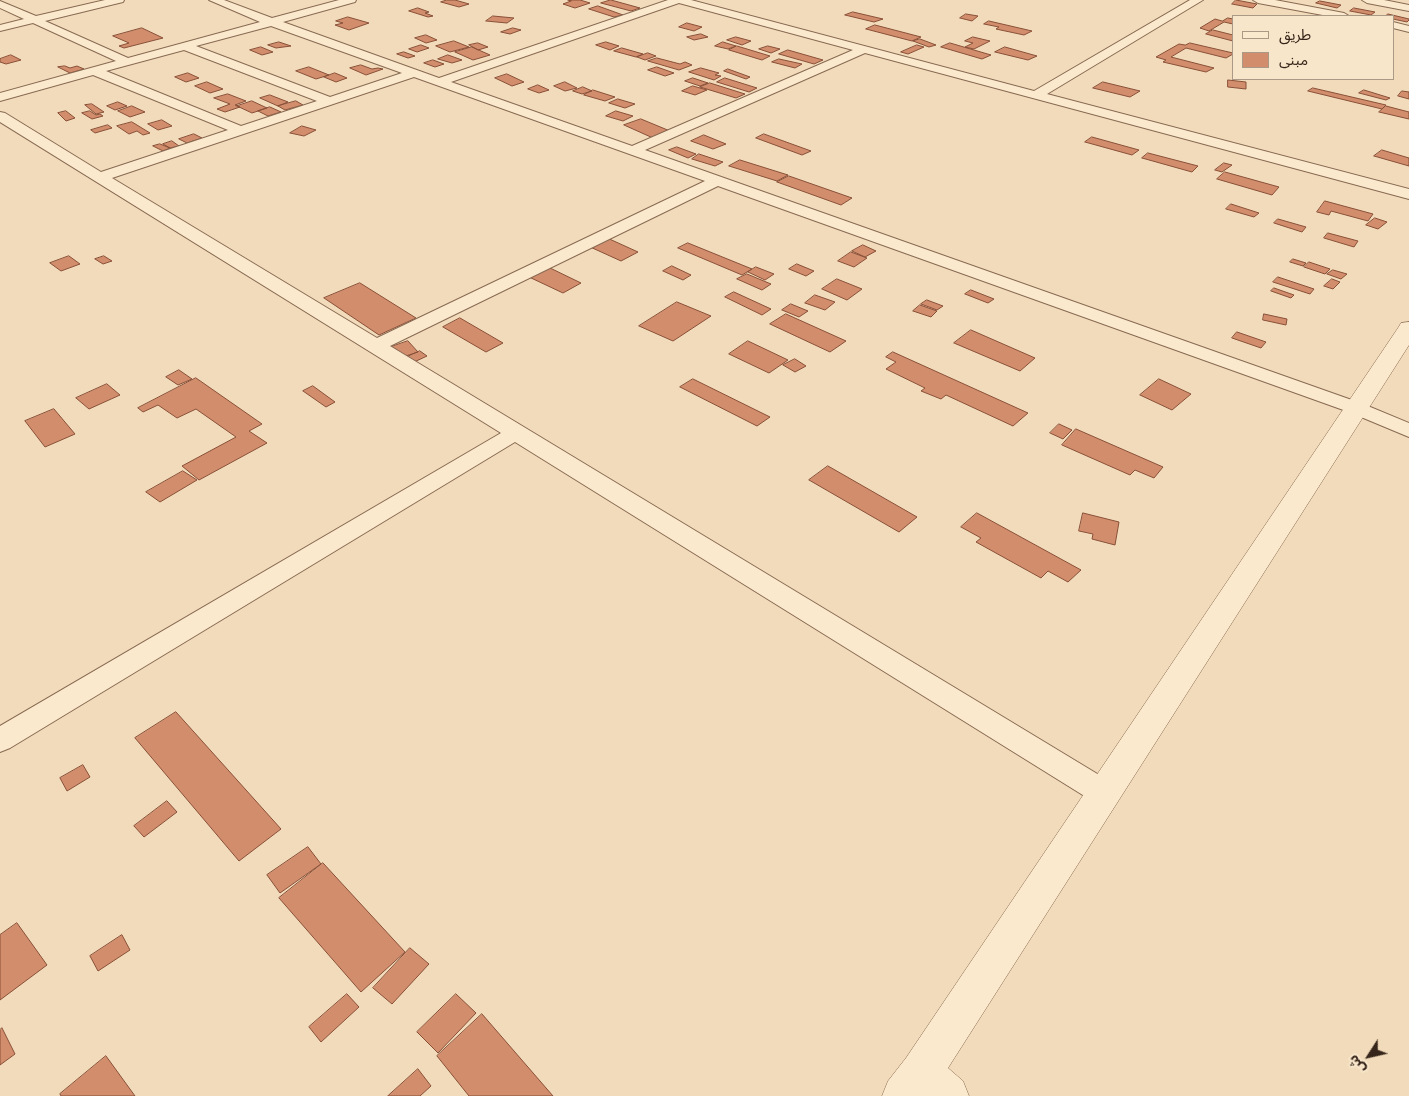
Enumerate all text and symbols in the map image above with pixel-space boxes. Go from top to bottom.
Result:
legend [1232,15,1394,80]
text: طريق [1279,27,1311,43]
text: مبنى [1279,52,1308,68]
north arrow [1344,1031,1394,1081]
text: ش [1345,1052,1369,1077]

